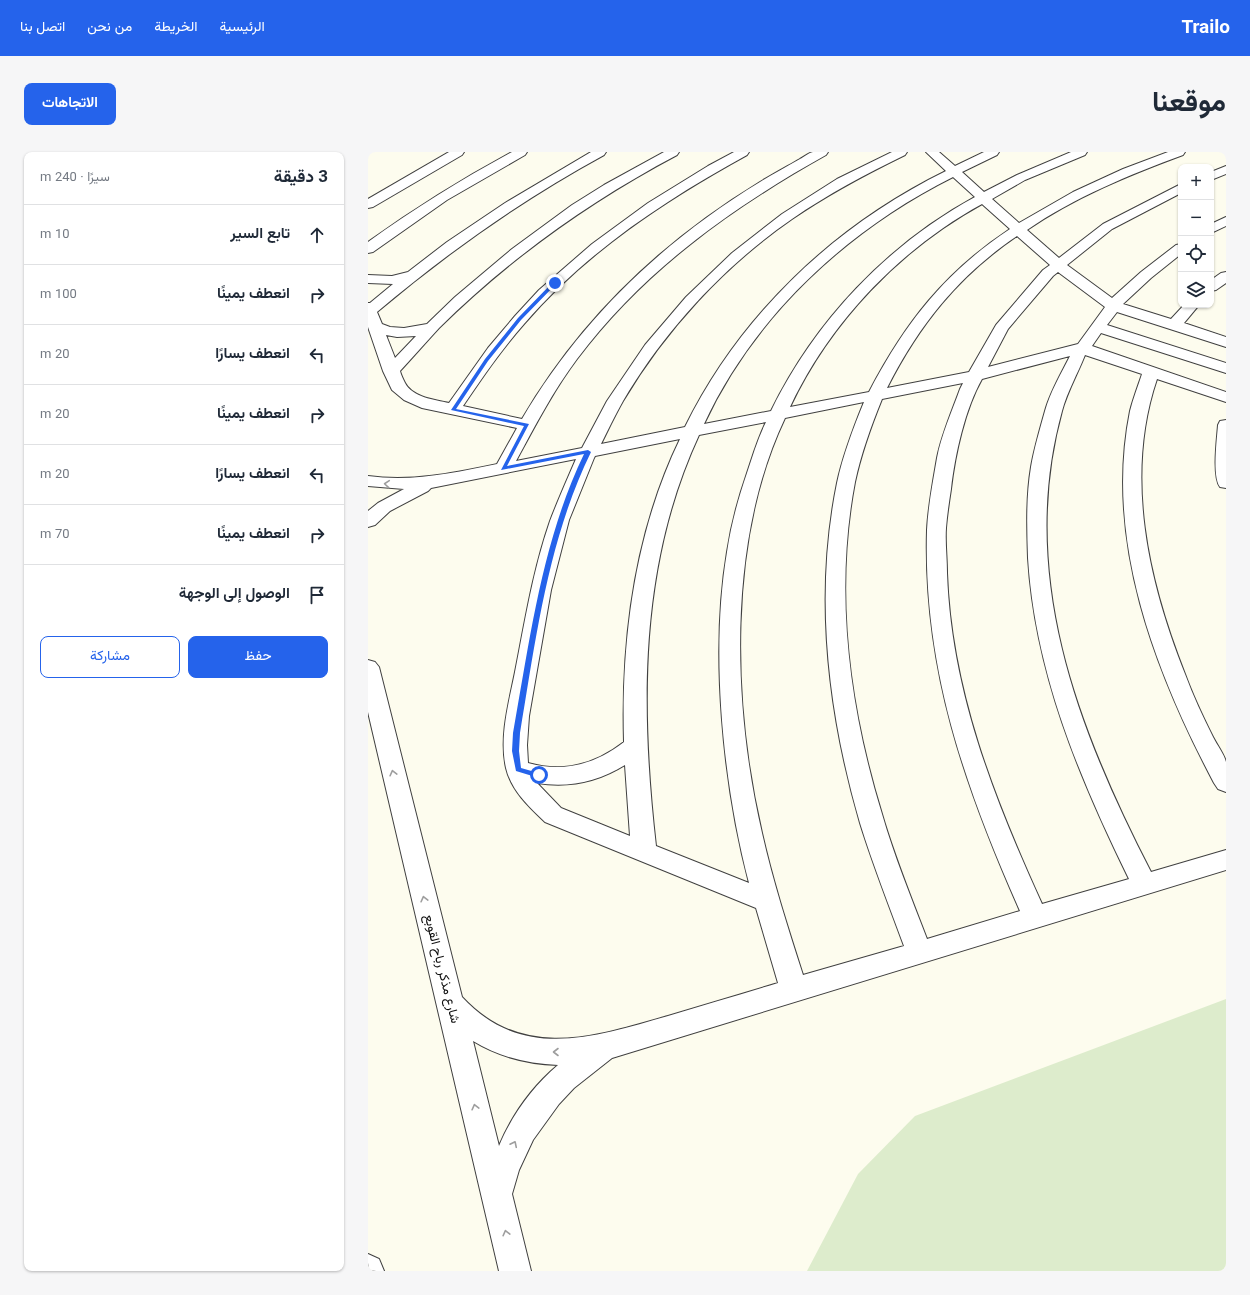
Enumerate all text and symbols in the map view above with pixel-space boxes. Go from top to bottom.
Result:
text: Trailo [1181,14,1230,43]
text: اتصل بنا [20,17,65,39]
text: من نحن [87,17,132,39]
text: الخريطة [154,17,198,39]
text: الرئيسية [220,17,265,39]
text: موقعنا [1152,82,1226,126]
button: الاتجاهات [24,83,116,125]
map controls [1178,164,1214,308]
button: + [1178,164,1214,200]
text: 3 دقيقة [274,165,328,191]
text: سيرًا · 240 m [40,168,110,188]
button: − [1178,200,1214,236]
text: تابع السير [230,223,290,246]
icon: ahead [306,224,328,246]
text: 10 m [40,225,70,245]
button: locate [1178,236,1214,272]
button: layers [1178,272,1214,308]
route end [546,274,564,292]
text: انعطف يمينًا [217,283,290,306]
icon: right [306,284,328,306]
text: 100 m [40,285,77,305]
text: انعطف يسارًا [215,343,290,366]
icon: left [306,344,328,366]
text: 20 m [40,345,70,365]
text: انعطف يمينًا [217,403,290,426]
icon: right [306,404,328,426]
text: 20 m [40,405,70,425]
text: انعطف يسارًا [215,463,290,486]
icon: left [306,464,328,486]
text: 20 m [40,465,70,485]
one-way arrow [384,479,390,488]
text: انعطف يمينًا [217,523,290,546]
icon: right [306,524,328,546]
text: 70 m [40,525,70,545]
text: الوصول إلى الوجهة [179,583,290,606]
icon: arrive [306,584,328,606]
button: مشاركة [40,636,180,678]
button: حفظ [188,636,328,678]
route start [530,766,548,784]
one-way arrow [390,769,398,776]
one-way arrow [420,896,429,903]
street label: شارع مذكر رباح القوبع [418,912,464,1026]
one-way arrow [553,1048,559,1056]
one-way arrow [471,1104,480,1111]
one-way arrow [509,1141,517,1148]
one-way arrow [502,1230,511,1237]

